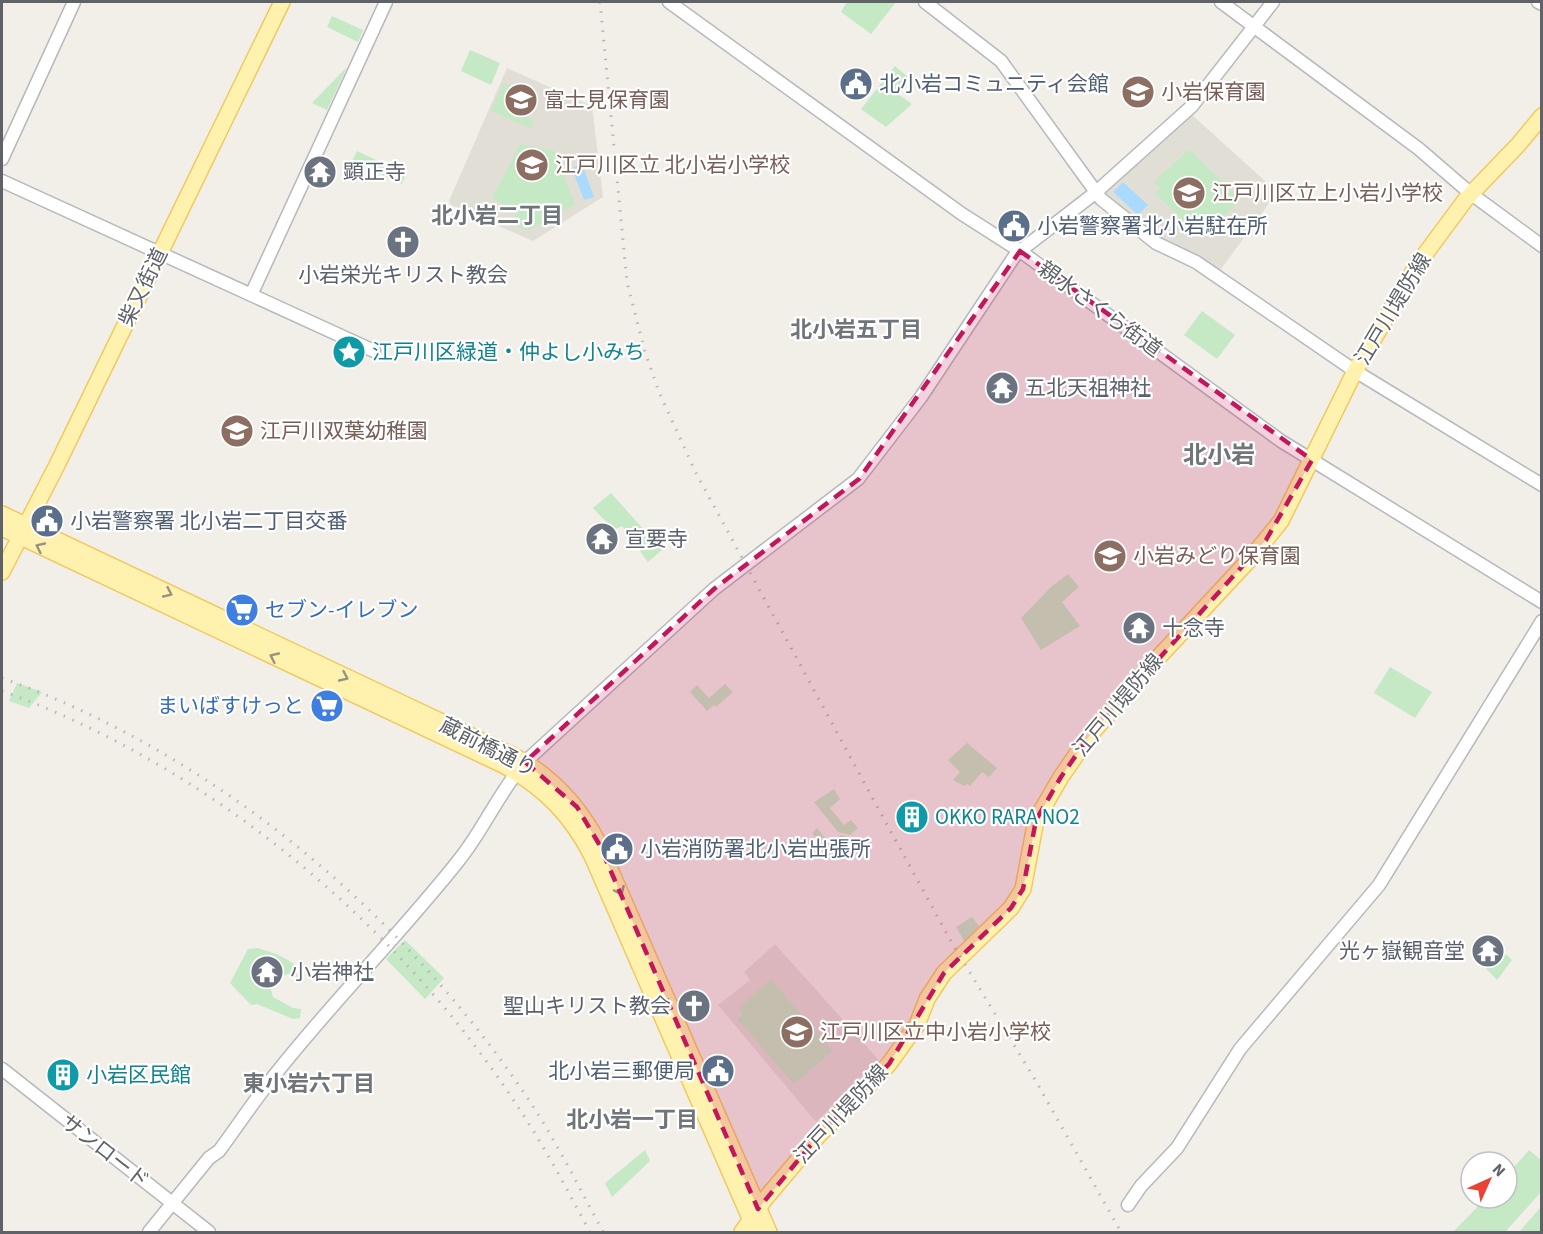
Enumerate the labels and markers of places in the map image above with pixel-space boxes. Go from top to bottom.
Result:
public building icon: 北小岩コミュニティ会館 [838,66,874,102]
place label: 北小岩コミュニティ会館 [879,69,1109,99]
school or university icon: 小岩保育園 [1120,74,1156,110]
place label: 小岩保育園 [1161,77,1266,107]
school or university icon: 富士見保育園 [503,82,539,118]
place label: 富士見保育園 [544,85,670,115]
school or university icon: 江戸川区立 北小岩小学校 [514,147,550,183]
place label: 江戸川区立 北小岩小学校 [555,150,790,180]
temple icon: 顕正寺 [302,154,338,190]
place label: 顕正寺 [343,157,406,187]
school or university icon: 江戸川区立上小岩小学校 [1171,175,1207,211]
place label: 江戸川区立上小岩小学校 [1212,178,1443,208]
public building icon: 小岩警察署北小岩駐在所 [996,208,1032,244]
place label: 小岩警察署北小岩駐在所 [1037,211,1268,241]
church icon: 小岩栄光キリスト教会 [385,224,421,260]
place label: 小岩栄光キリスト教会 [298,260,508,290]
place icon: 江戸川区緑道・仲よし小みち [331,334,367,370]
place label: 江戸川区緑道・仲よし小みち [372,337,645,367]
temple icon: 五北天祖神社 [984,370,1020,406]
place label: 五北天祖神社 [1025,373,1151,403]
school or university icon: 江戸川双葉幼稚園 [219,413,255,449]
place label: 江戸川双葉幼稚園 [260,416,428,446]
public building icon: 小岩警察署 北小岩二丁目交番 [29,503,65,539]
place label: 小岩警察署 北小岩二丁目交番 [70,506,347,536]
temple icon: 宣要寺 [584,521,620,557]
place label: 宣要寺 [625,524,688,554]
school or university icon: 小岩みどり保育園 [1092,538,1128,574]
place label: 小岩みどり保育園 [1133,541,1301,571]
supermarket icon: セブン-イレブン [224,592,260,628]
place label: セブン-イレブン [265,595,419,625]
temple icon: 十念寺 [1121,610,1157,646]
place label: 十念寺 [1162,613,1225,643]
supermarket icon: まいばすけっと [309,688,345,724]
place label: まいばすけっと [157,691,304,721]
building icon: OKKO RARA NO2 [894,799,930,835]
place label: OKKO RARA NO2 [935,802,1080,832]
public building icon: 小岩消防署北小岩出張所 [599,831,635,867]
place label: 小岩消防署北小岩出張所 [640,834,871,864]
temple icon: 光ヶ嶽観音堂 [1470,933,1506,969]
place label: 光ヶ嶽観音堂 [1339,936,1465,966]
temple icon: 小岩神社 [249,954,285,990]
place label: 小岩神社 [290,957,374,987]
church icon: 聖山キリスト教会 [676,988,712,1024]
place label: 聖山キリスト教会 [503,991,671,1021]
school or university icon: 江戸川区立中小岩小学校 [779,1014,815,1050]
place label: 江戸川区立中小岩小学校 [820,1017,1051,1047]
public building icon: 北小岩三郵便局 [700,1053,736,1089]
place label: 北小岩三郵便局 [548,1056,695,1086]
building icon: 小岩区民館 [45,1057,81,1093]
place label: 小岩区民館 [86,1060,191,1090]

